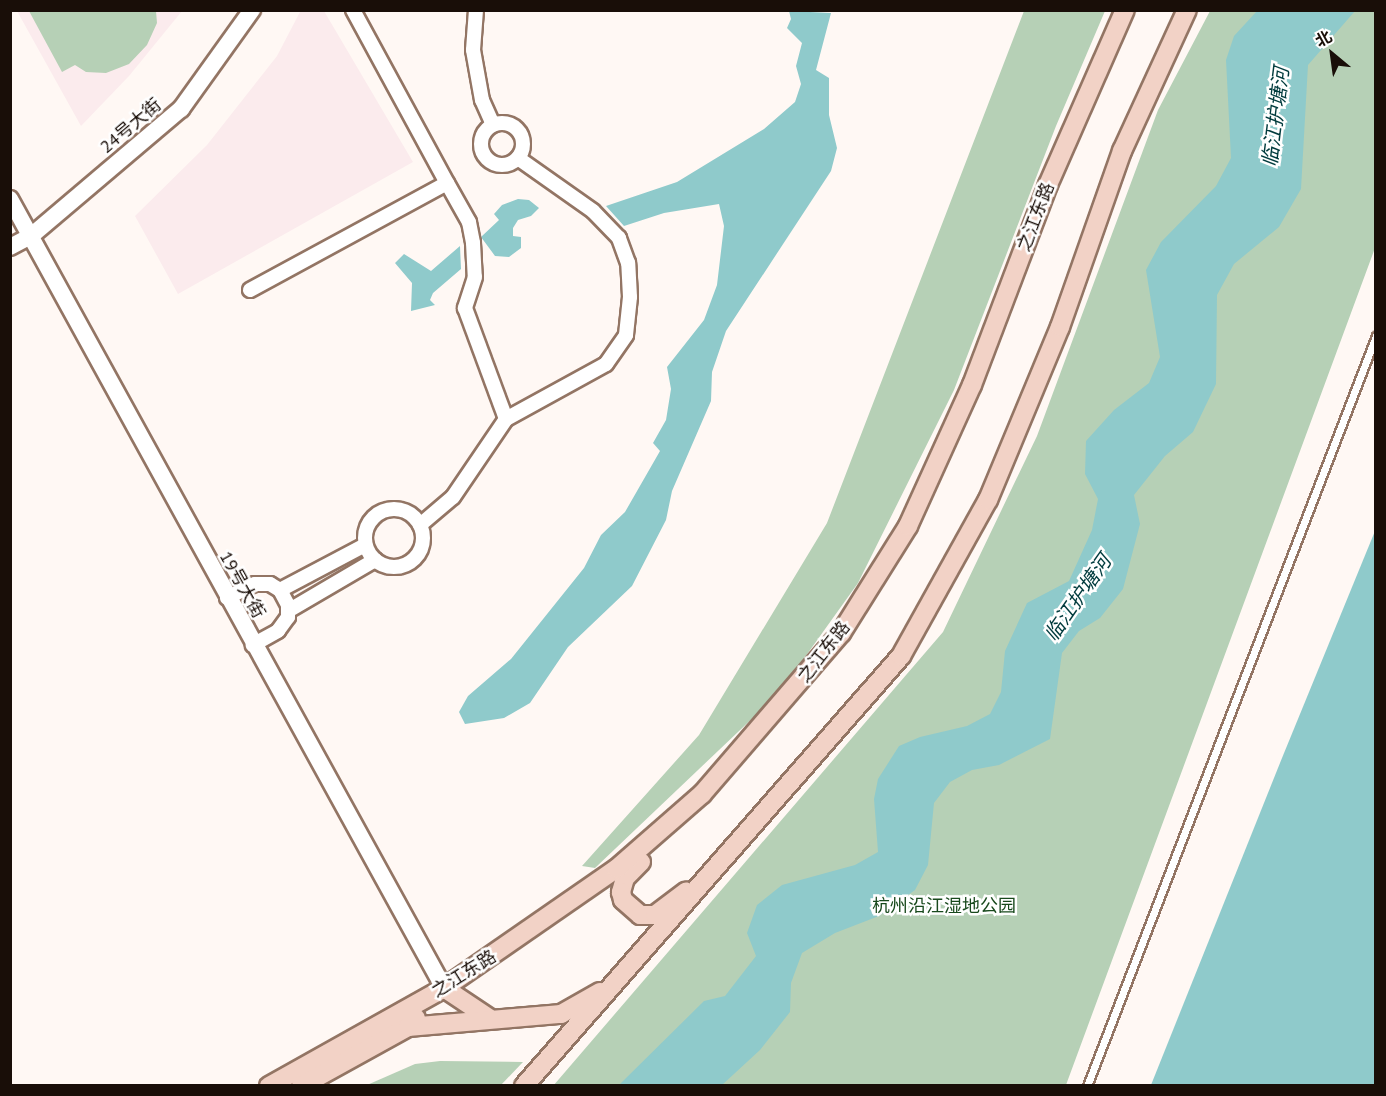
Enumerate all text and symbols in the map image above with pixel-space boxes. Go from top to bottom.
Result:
north arrow [1302,24,1362,84]
text: 北 [1311,26,1335,51]
water label: 临江护塘河 [1258,66,1294,168]
street label: 24号大街 [96,94,166,158]
street label: 之江东路 [1013,180,1059,254]
street label: 19号大街 [215,548,269,622]
water label: 临江护塘河 [1039,550,1117,646]
street label: 之江东路 [793,617,855,687]
park label: 杭州沿江湿地公园 [872,895,1016,917]
street label: 之江东路 [428,946,500,1002]

